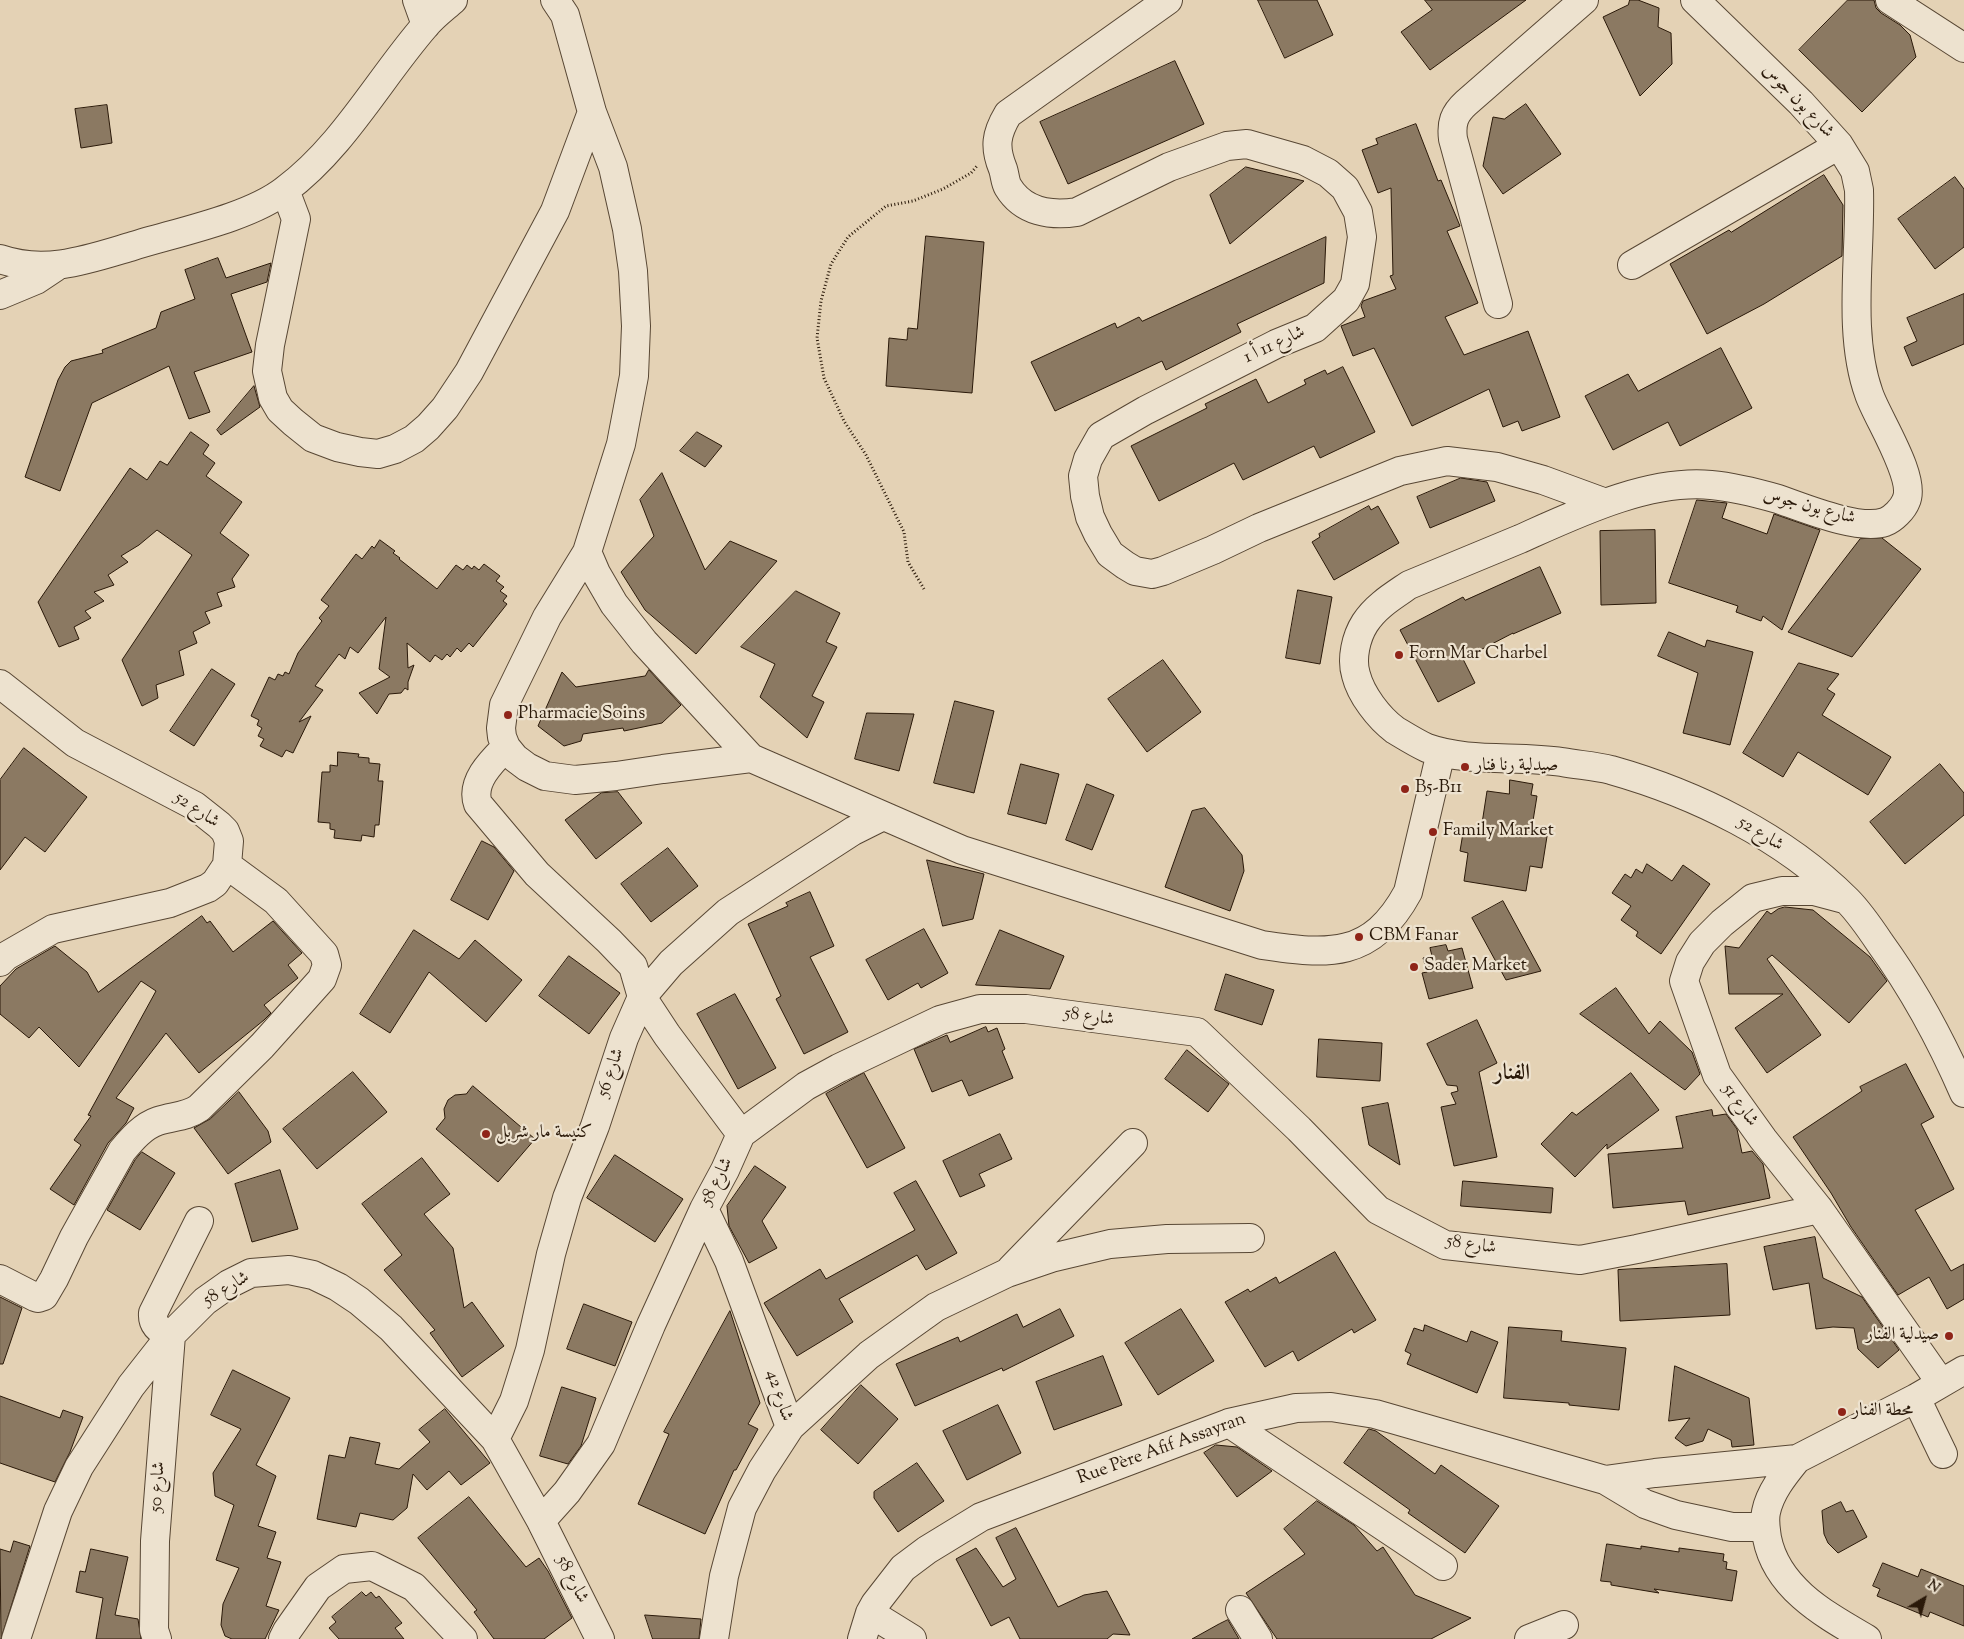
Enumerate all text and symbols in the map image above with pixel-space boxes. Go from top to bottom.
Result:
street label: شارع بون جوس [1756,60,1838,144]
street label: شارع 11 أ 1 [1241,322,1309,370]
street label: شارع بون جوس [1760,485,1858,531]
place label: Forn Mar Charbel [1409,644,1548,666]
marker: Forn Mar Charbel [1393,649,1405,661]
place label: Pharmacie Soins [518,704,645,726]
marker: Pharmacie Soins [502,709,514,721]
place label: صيدلية رنا فنار [1475,756,1558,778]
marker: صيدلية رنا فنار [1459,761,1471,773]
place label: B5-B11 [1415,778,1462,800]
marker: B5-B11 [1399,783,1411,795]
street label: شارع 52 [169,788,223,834]
street label: شارع 52 [1733,813,1787,857]
place label: Family Market [1443,821,1554,843]
marker: Family Market [1427,826,1439,838]
place label: CBM Fanar [1369,926,1458,948]
marker: CBM Fanar [1353,931,1365,943]
place label: Sader Market [1424,956,1527,978]
marker: Sader Market [1408,961,1420,973]
street label: شارع 58 [1063,1004,1115,1032]
street label: شارع 56 [594,1046,630,1100]
district label: الفنار [1494,1062,1530,1088]
street label: شارع 51 [1716,1080,1762,1132]
place label: كنيسة مار شربل [496,1123,592,1145]
marker: كنيسة مار شربل [480,1128,492,1140]
street label: شارع 58 [697,1155,739,1209]
street label: شارع 58 [1445,1231,1497,1261]
street label: شارع 58 [200,1268,254,1312]
place label: صيدلية الفنار [1866,1325,1939,1347]
marker: صيدلية الفنار [1943,1330,1955,1342]
street label: شارع 42 [760,1368,796,1424]
place label: محطة الفنار [1852,1401,1913,1423]
marker: محطة الفنار [1836,1406,1848,1418]
street label: Rue Père Afif Assayran [1075,1409,1249,1491]
street label: شارع 50 [146,1461,172,1513]
street label: شارع 58 [550,1553,592,1607]
north arrow [1899,1574,1949,1624]
text: N [1923,1576,1944,1598]

